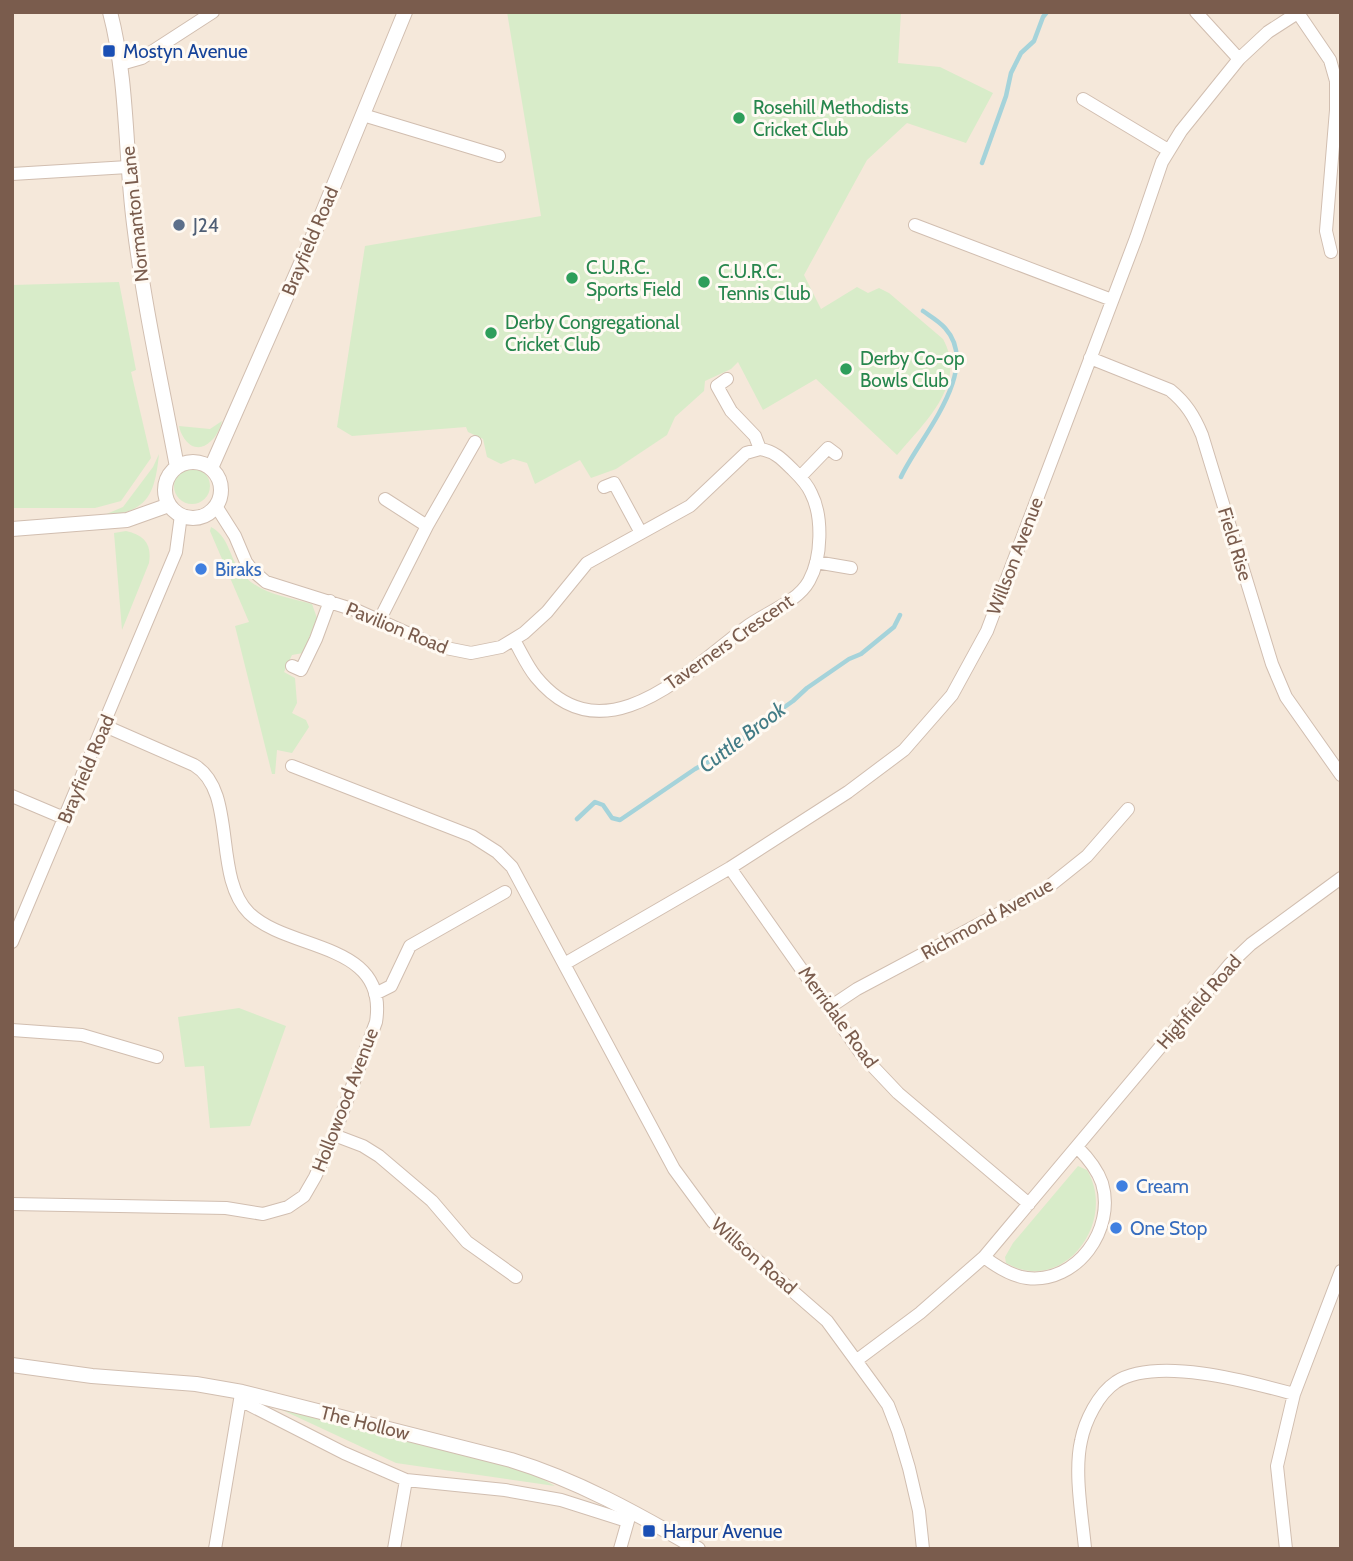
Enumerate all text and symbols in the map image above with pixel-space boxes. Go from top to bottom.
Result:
place label: Mostyn Avenue [123,40,248,63]
marker: Mostyn Avenue [101,43,117,59]
place label: Rosehill Methodists Cricket Club [753,96,909,141]
marker: Rosehill Methodists Cricket Club [731,110,747,126]
street label: Normanton Lane [116,145,154,283]
street label: Brayfield Road [277,183,343,299]
place label: J24 [192,214,219,237]
marker: J24 [171,217,187,233]
place label: C.U.R.C. Sports Field [586,256,681,301]
place label: C.U.R.C. Tennis Club [718,260,810,305]
marker: C.U.R.C. Sports Field [564,270,580,286]
marker: C.U.R.C. Tennis Club [696,274,712,290]
place label: Derby Congregational Cricket Club [505,311,680,356]
marker: Derby Congregational Cricket Club [483,325,499,341]
place label: Derby Co-op Bowls Club [860,347,965,392]
marker: Derby Co-op Bowls Club [838,361,854,377]
street label: Willson Avenue [982,494,1048,618]
street label: Field Rise [1213,504,1257,584]
place label: Biraks [215,558,262,581]
marker: Biraks [193,561,209,577]
street label: Taverners Crescent [660,589,798,695]
street label: Pavilion Road [343,597,451,659]
water label: Cuttle Brook [694,696,791,778]
street label: Brayfield Road [53,711,119,827]
street label: Richmond Avenue [917,873,1057,965]
street label: Highfield Road [1152,950,1246,1054]
street label: Merridale Road [793,962,883,1072]
street label: Hollowood Avenue [307,1024,383,1175]
place label: Cream [1136,1175,1189,1198]
marker: Cream [1114,1178,1130,1194]
street label: Willson Road [707,1213,801,1299]
place label: One Stop [1130,1217,1207,1240]
marker: One Stop [1108,1220,1124,1236]
street label: The Hollow [318,1401,412,1445]
place label: Harpur Avenue [663,1520,783,1543]
marker: Harpur Avenue [641,1523,657,1539]

